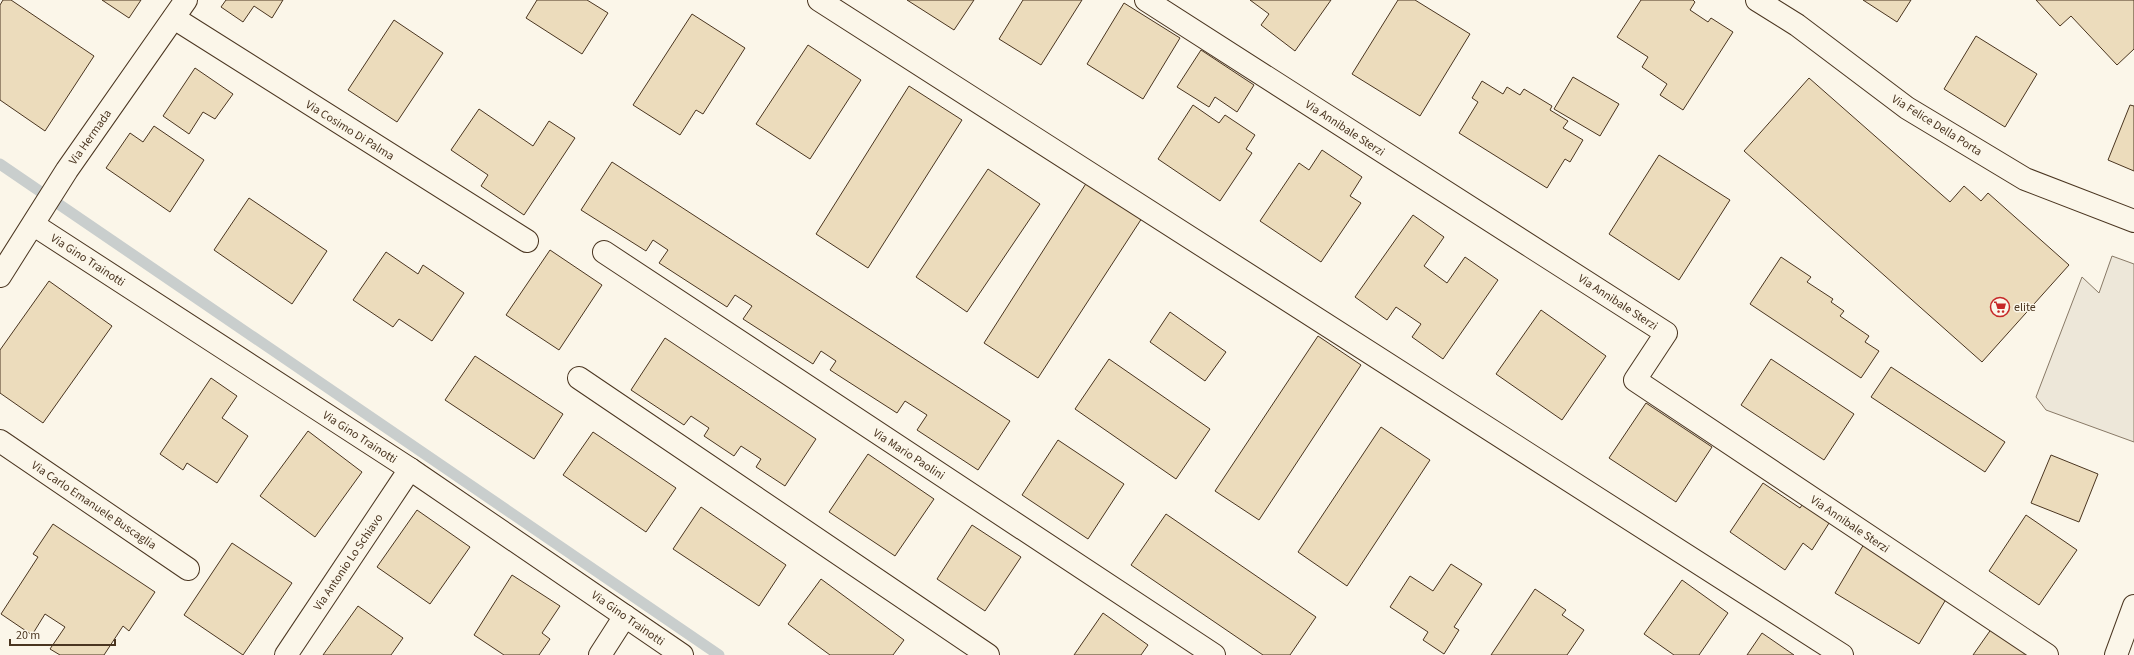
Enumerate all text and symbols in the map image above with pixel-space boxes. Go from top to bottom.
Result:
street label: Via Felice Della Porta [1888,91,1985,160]
street label: Via Cosimo Di Palma [302,96,397,165]
street label: Via Annibale Sterzi [1301,96,1388,161]
street label: Via Hermada [65,106,116,168]
street label: Via Gino Trainotti [47,230,128,291]
street label: Via Annibale Sterzi [1574,270,1661,335]
supermarket icon: elite [1989,296,2011,318]
place label: elite [2014,299,2036,316]
street label: Via Gino Trainotti [319,407,400,468]
street label: Via Mario Paolini [869,425,948,484]
street label: Via Carlo Emanuele Buscaglia [28,457,160,554]
street label: Via Annibale Sterzi [1807,492,1893,557]
street label: Via Antonio Lo Schiavo [310,510,387,614]
street label: Via Gino Trainotti [588,587,668,650]
scale bar [10,621,115,647]
text: 20 m [16,627,40,644]

